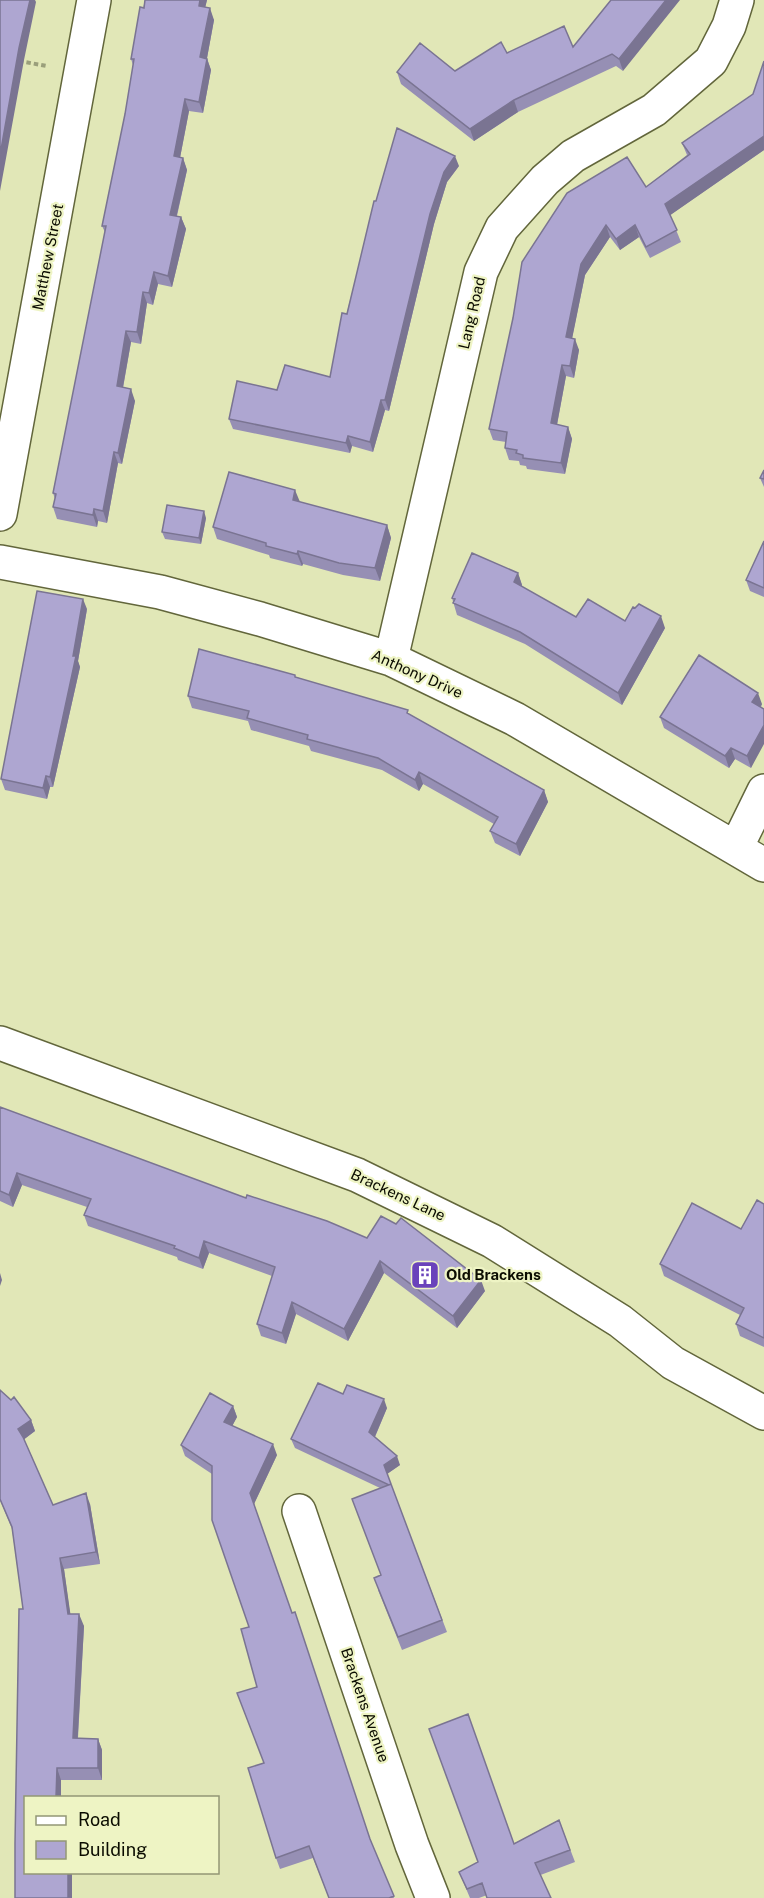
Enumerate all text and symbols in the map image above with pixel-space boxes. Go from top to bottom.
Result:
street label: Matthew Street [29,202,66,312]
street label: Lang Road [455,275,488,351]
street label: Anthony Drive [369,646,465,701]
street label: Brackens Lane [348,1165,448,1224]
building icon: Old Brackens [409,1259,441,1291]
place label: Old Brackens [446,1266,541,1283]
street label: Brackens Avenue [338,1645,393,1764]
legend [24,1796,219,1874]
text: Road [78,1809,121,1830]
text: Building [78,1839,147,1860]

